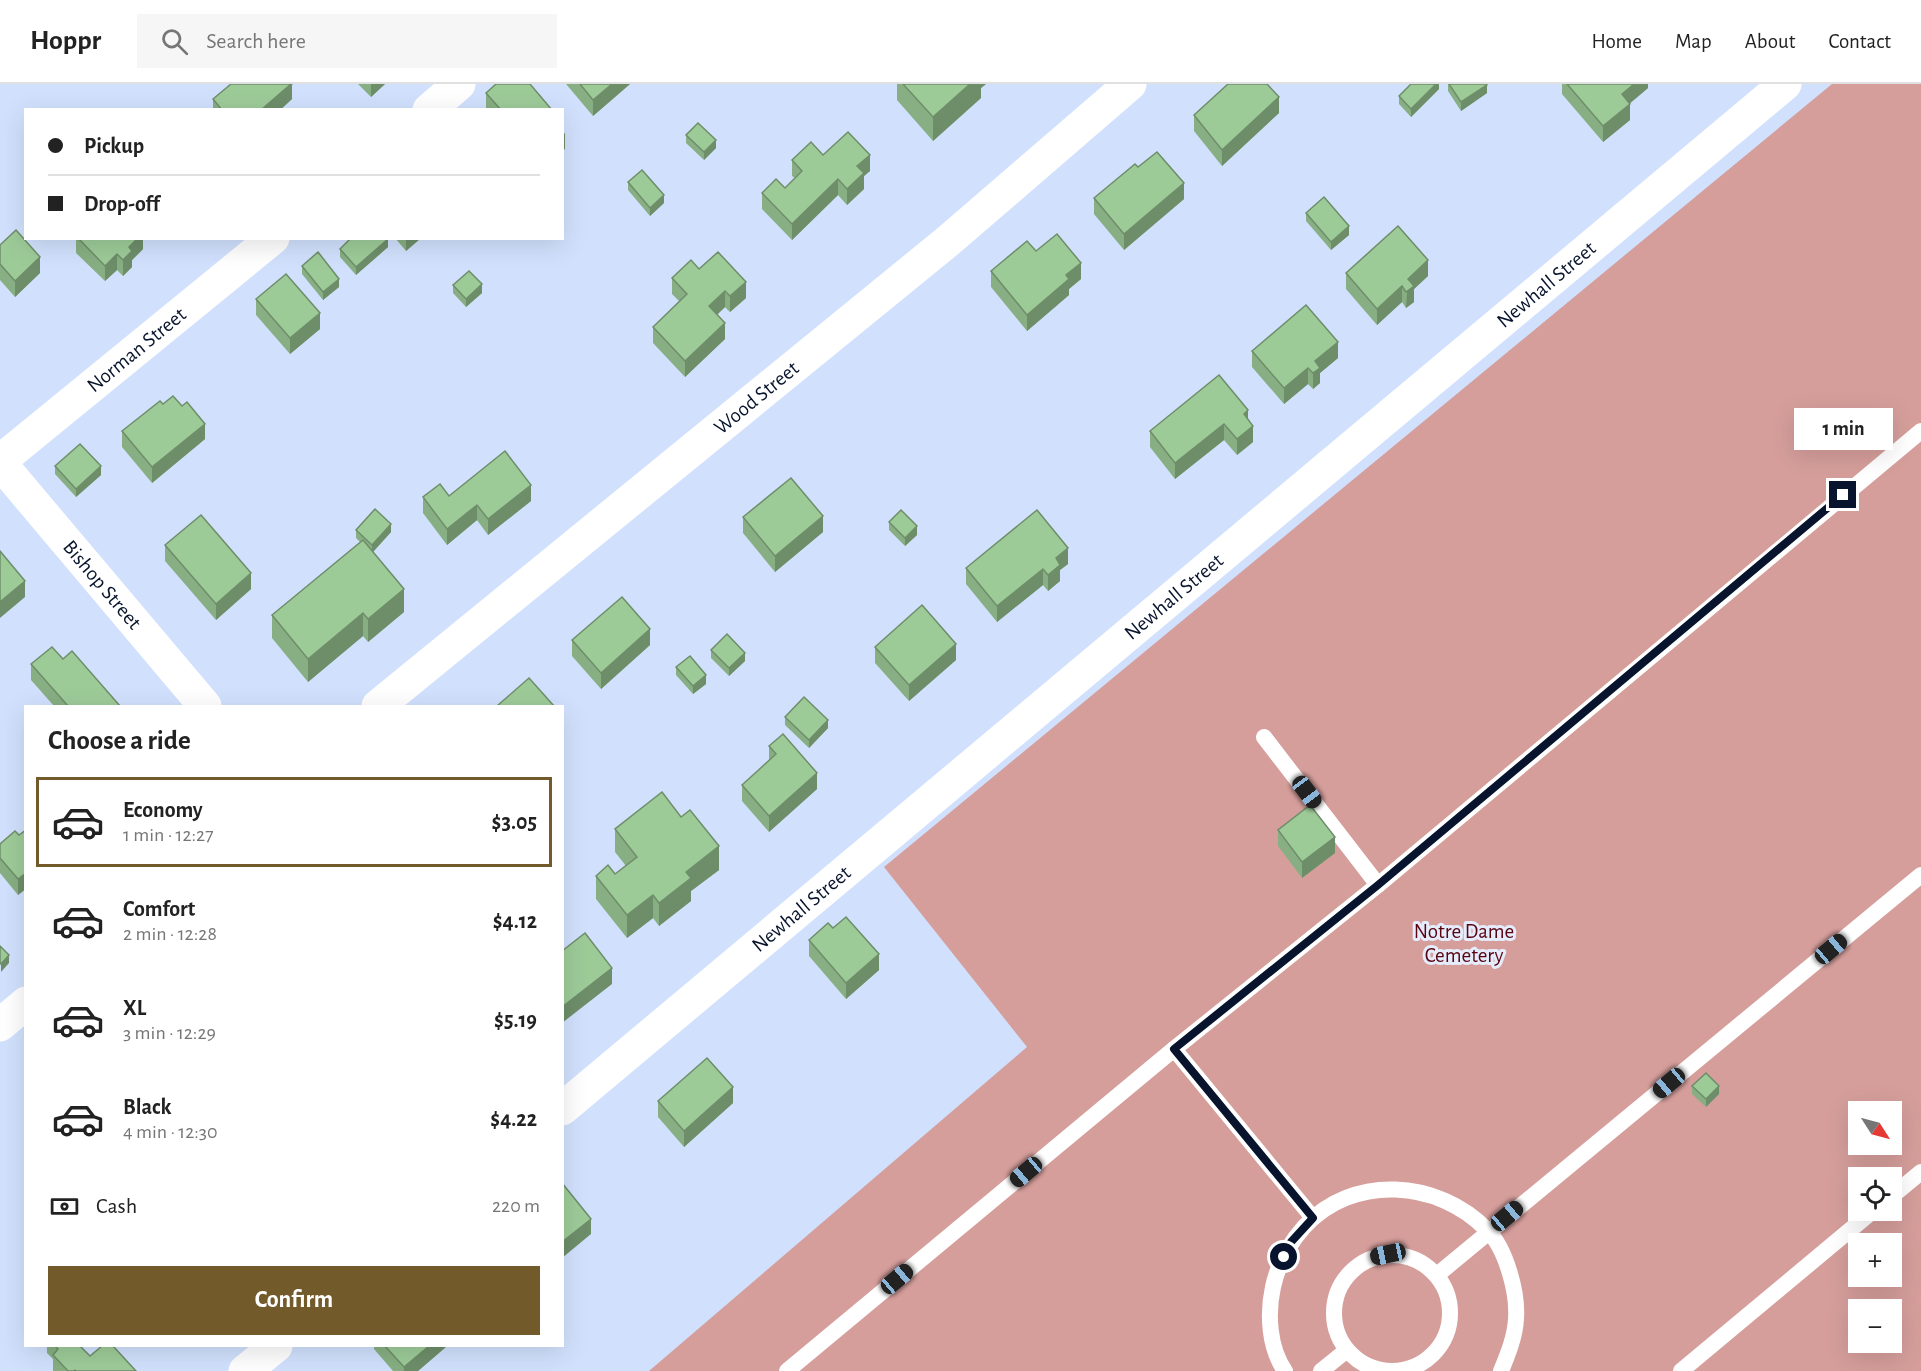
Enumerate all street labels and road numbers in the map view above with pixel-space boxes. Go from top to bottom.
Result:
street label: Newhall Street [1493,237,1600,331]
street label: Norman Street [83,303,190,396]
street label: Wood Street [710,357,803,438]
street label: Bishop Street [59,536,146,633]
street label: Newhall Street [1120,549,1227,644]
street label: Newhall Street [748,861,855,956]

